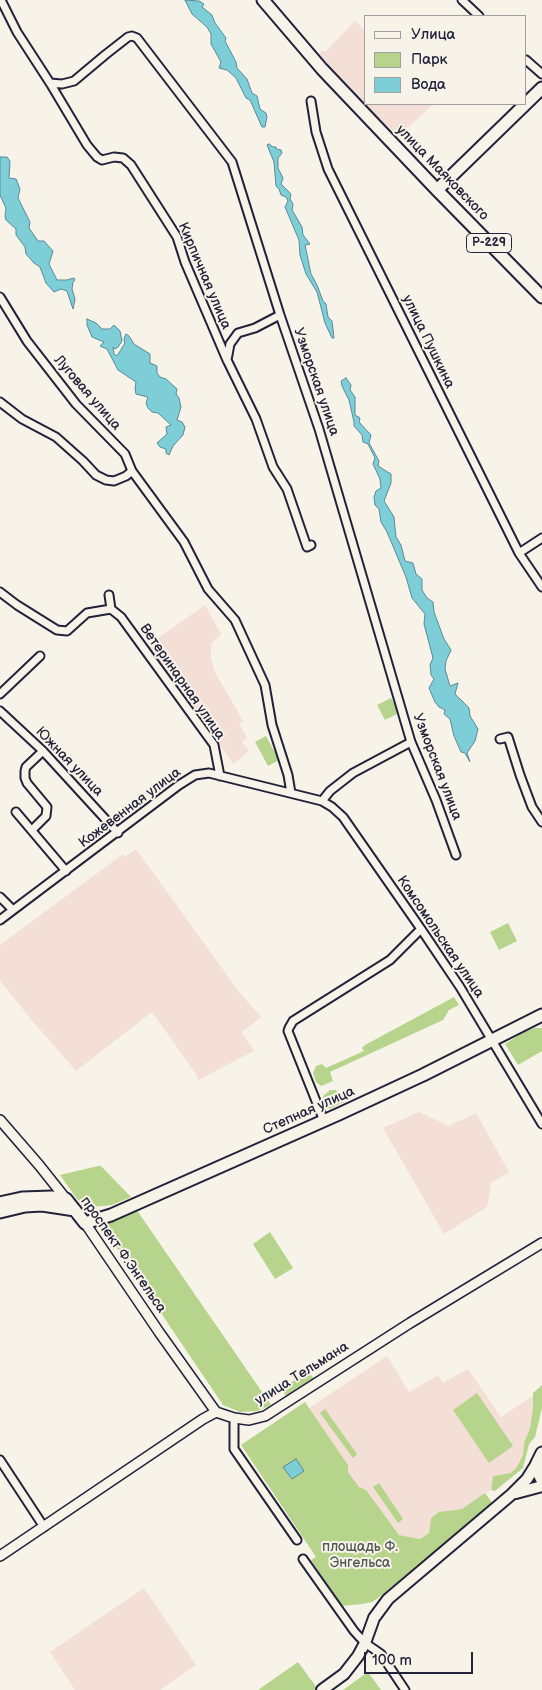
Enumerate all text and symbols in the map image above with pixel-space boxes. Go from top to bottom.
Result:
legend [364,15,527,105]
text: Улица [411,25,455,44]
text: Парк [411,50,448,69]
text: Вода [411,75,446,94]
street label: улица Маяковского [392,122,492,224]
street label: Кирпичная улица [174,220,234,332]
road number: Р-229 [466,234,512,252]
street label: улица Пушкина [398,293,458,391]
street label: Узморская улица [290,326,342,438]
street label: Луговая улица [50,352,124,434]
street label: Ветеринарная улица [136,621,228,743]
street label: Узморская улица [409,711,465,823]
street label: Южная улица [32,724,106,800]
street label: Кожевенная улица [76,764,184,852]
street label: Комсомольская улица [393,873,487,1001]
street label: Степная улица [261,1083,357,1139]
street label: проспект Ф.Энгельса [77,1194,169,1316]
street label: улица Тельмана [252,1339,352,1409]
park label: площадь Ф. Энгельса [322,1539,398,1571]
scale bar [367,1642,476,1674]
text: 100 m [372,1651,412,1670]

